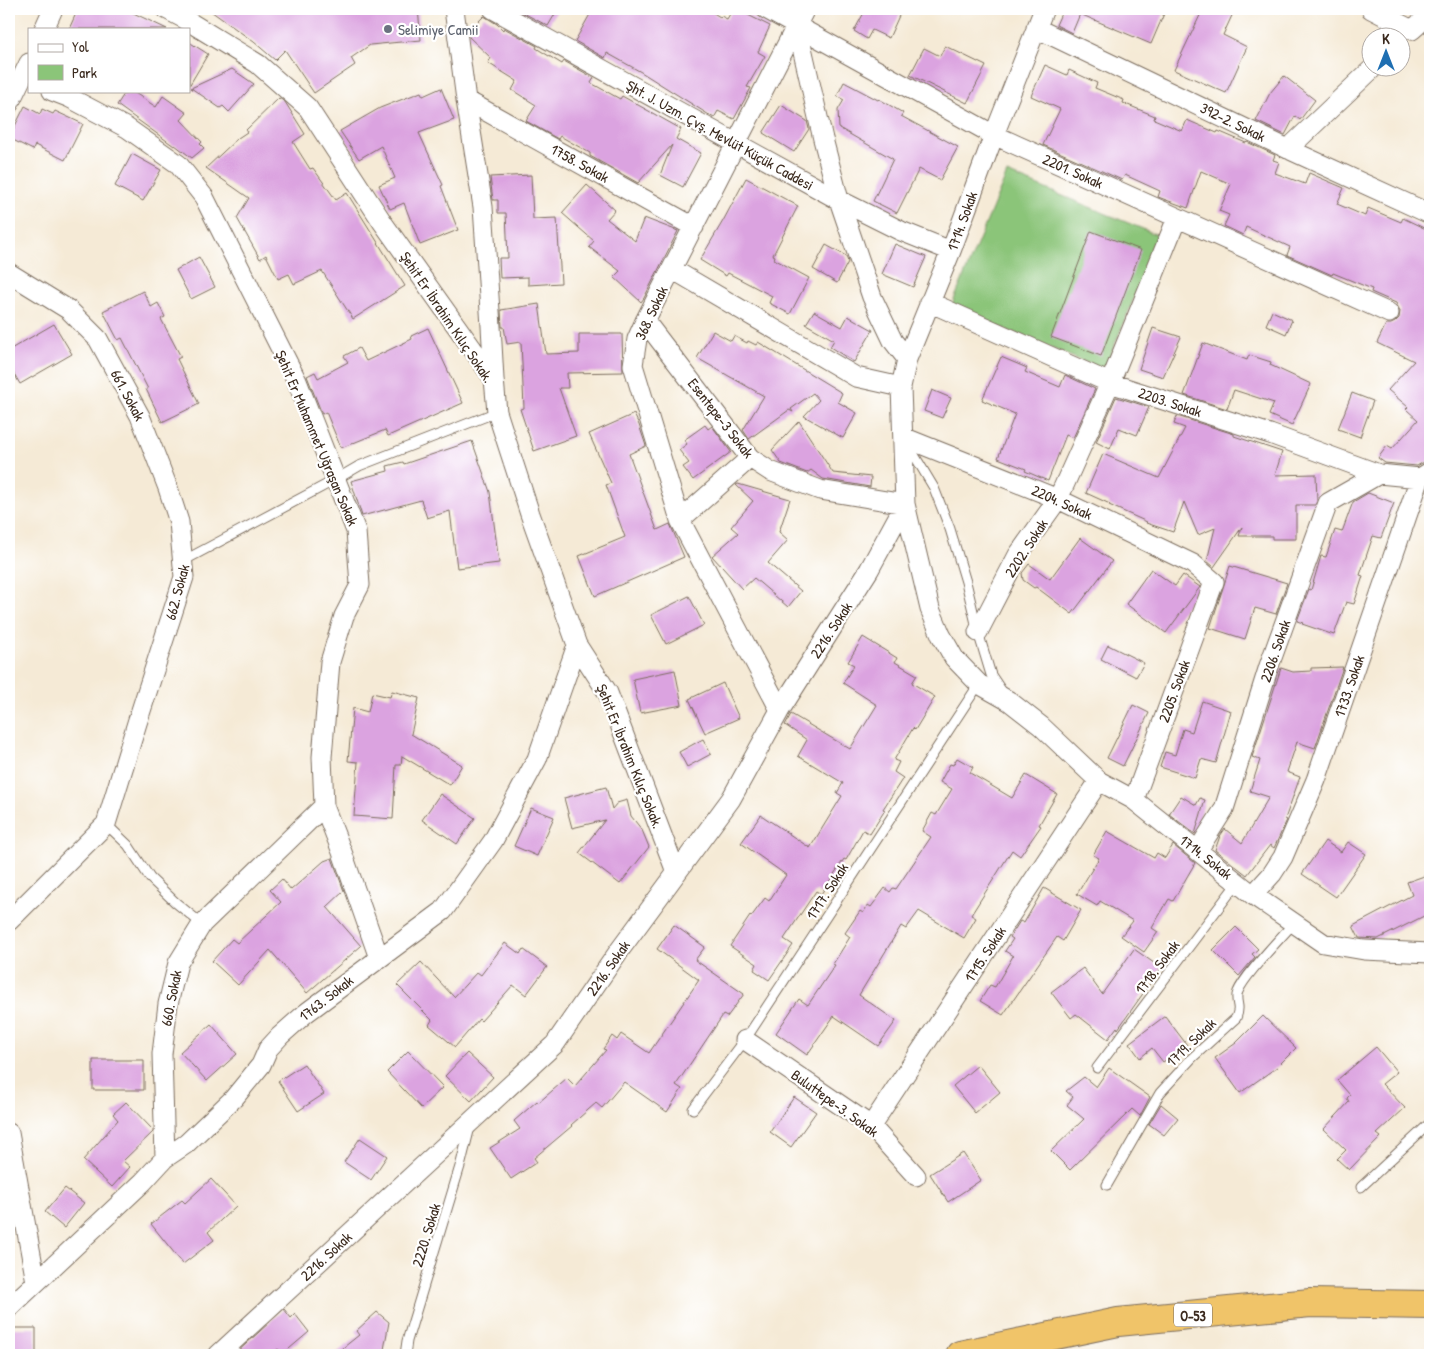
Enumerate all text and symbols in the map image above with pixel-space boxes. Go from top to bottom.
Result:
place label: Selimiye Camii [398,19,479,40]
marker: Selimiye Camii [382,23,394,35]
legend [28,28,190,92]
north arrow [1362,28,1412,78]
text: K [1382,29,1390,48]
text: Yol [72,36,89,57]
text: Park [72,62,97,83]
street label: Şht. J. Uzm. Çvş. Mevlüt Küçük Caddesi [623,75,817,195]
street label: 392-2. Sokak [1197,97,1269,147]
street label: 1758. Sokak [547,138,613,188]
street label: 2201. Sokak [1039,148,1107,194]
street label: 1714. Sokak [942,188,982,254]
street label: Şehit Er İbrahim Kılıç Sokak. [395,247,499,387]
street label: 368. Sokak [629,283,673,343]
street label: Şehit Er Muhammet Uğraşan Sokak [270,347,364,529]
street label: 661. Sokak [106,366,150,424]
street label: Esentepe-3 Sokak [683,374,759,462]
street label: 2203. Sokak [1136,382,1204,422]
street label: 2204. Sokak [1028,479,1096,525]
street label: 2202. Sokak [999,515,1053,581]
street label: 662. Sokak [159,562,195,622]
street label: 2216. Sokak [805,598,857,662]
street label: 2206. Sokak [1255,617,1295,685]
street label: 1733. Sokak [1329,652,1369,720]
street label: 2205. Sokak [1153,657,1195,725]
street label: Şehit Er İbrahim Kılıç Sokak. [591,681,669,831]
street label: 1714. Sokak [1175,830,1237,884]
street label: 1717. Sokak [801,859,853,923]
street label: 1715. Sokak [959,922,1011,986]
street label: 2216. Sokak [581,936,635,1000]
street label: 1718. Sokak [1130,936,1184,998]
street label: 660. Sokak [155,968,187,1028]
street label: 1763. Sokak [295,970,357,1026]
street label: 1719. Sokak [1161,1013,1221,1071]
street label: Buluttepe-3. Sokak [787,1064,883,1142]
street label: 2220. Sokak [406,1201,446,1269]
street label: 2216. Sokak [296,1227,356,1285]
road number: O-53 [1174,1304,1212,1326]

